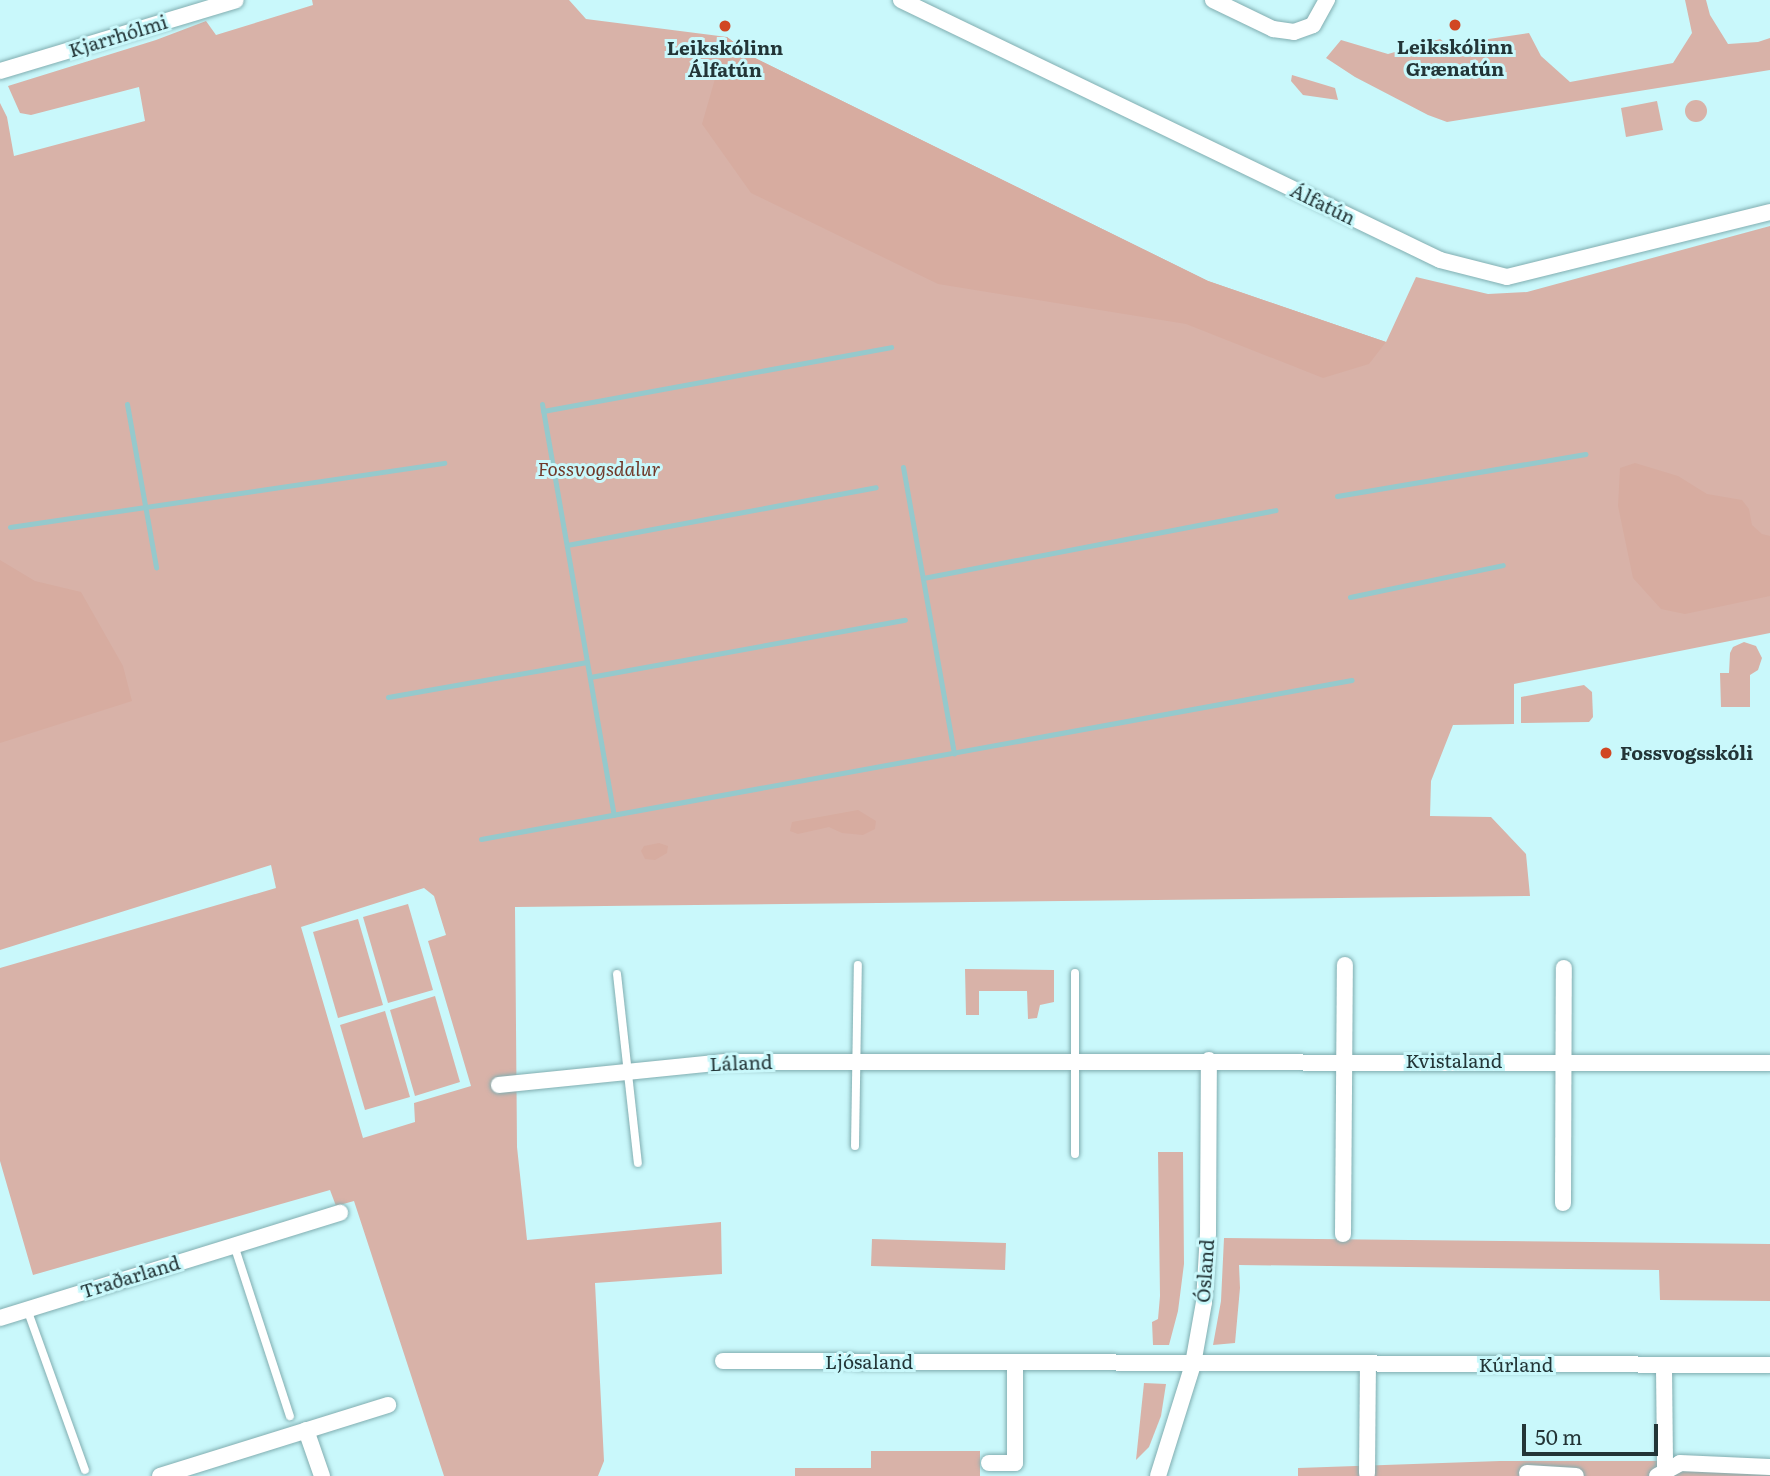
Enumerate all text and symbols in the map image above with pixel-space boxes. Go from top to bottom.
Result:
street label: Kjarrhólmi [66,10,170,62]
marker: Leikskólinn Grænatún [1447,17,1463,33]
marker: Leikskólinn Álfatún [717,18,733,34]
place label: Leikskólinn Grænatún [1397,36,1513,80]
place label: Leikskólinn Álfatún [667,37,783,81]
street label: Álfatún [1287,179,1359,229]
park label: Fossvogsdalur [538,458,660,480]
place label: Fossvogsskóli [1620,742,1753,764]
marker: Fossvogsskóli [1598,745,1614,761]
street label: Kvistaland [1406,1050,1502,1072]
street label: Láland [709,1051,773,1075]
street label: Ósland [1191,1239,1219,1303]
street label: Traðarland [78,1251,182,1303]
street label: Ljósaland [825,1351,913,1373]
street label: Kúrland [1479,1354,1553,1376]
scale bar [1525,1410,1662,1454]
text: 50 m [1535,1420,1582,1451]

